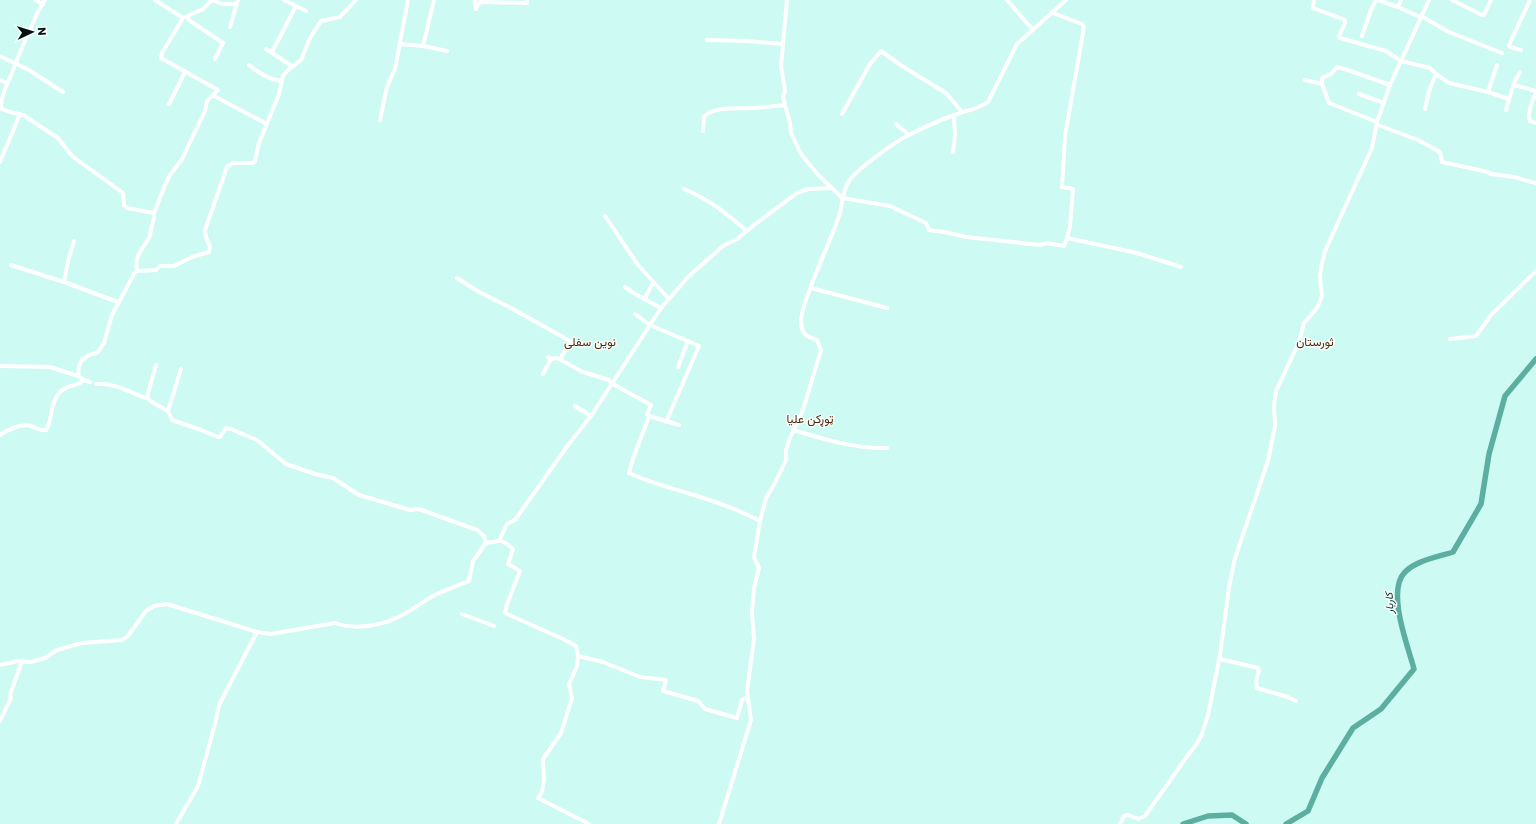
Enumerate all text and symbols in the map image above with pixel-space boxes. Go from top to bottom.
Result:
north arrow [12,12,52,52]
text: N [34,27,50,36]
district label: نوین سفلى [564,333,616,350]
district label: ثورستان [1296,333,1334,350]
district label: ټوړکن علیا [786,410,834,427]
water label: کاربار [1381,590,1397,615]

